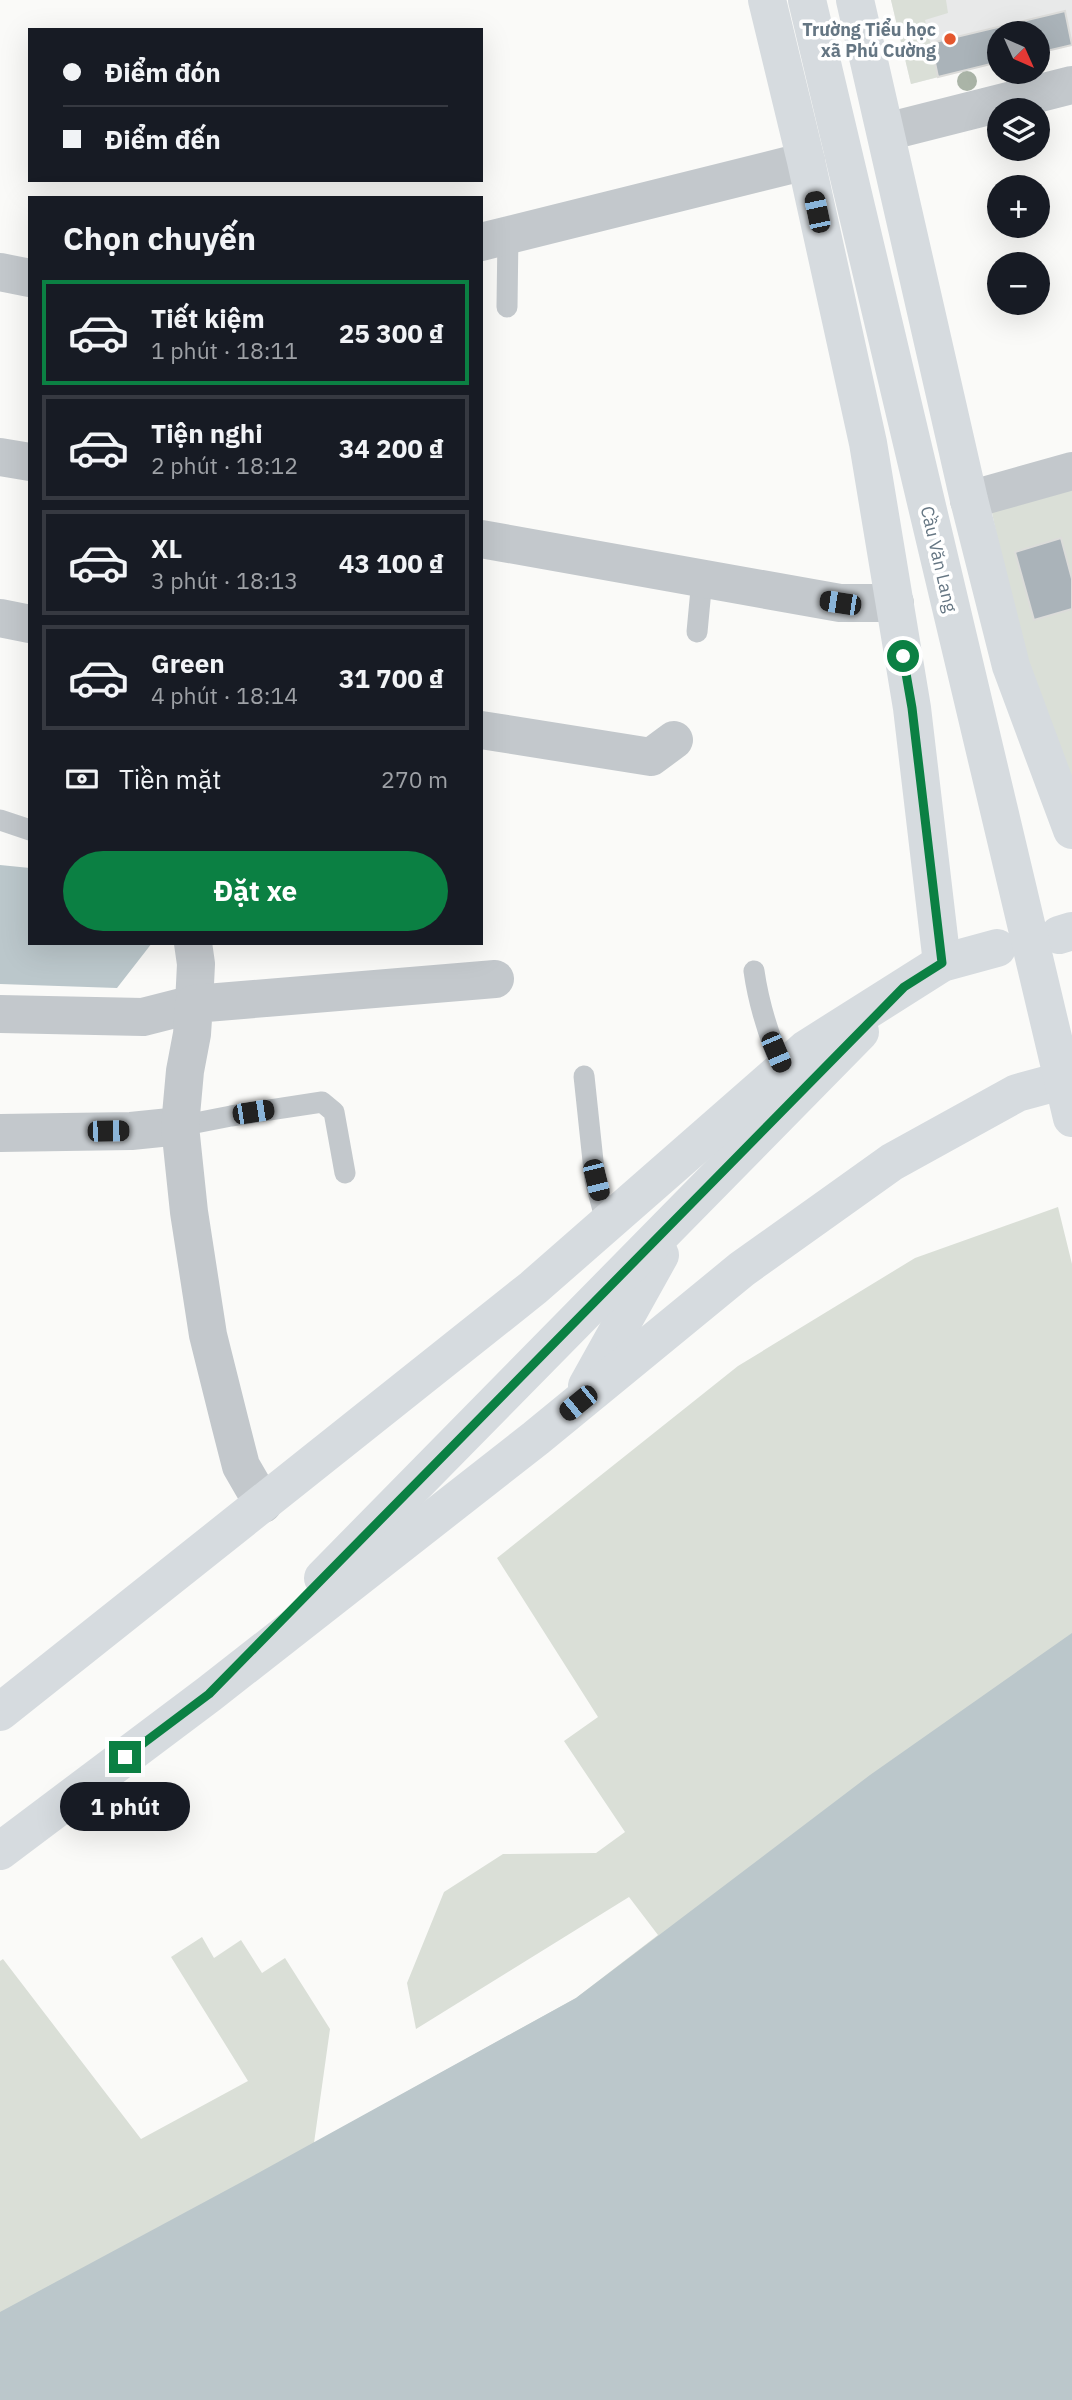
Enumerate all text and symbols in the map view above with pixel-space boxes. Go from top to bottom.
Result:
place label: Trường Tiểu học xã Phú Cường [802,18,936,62]
north arrow [987,21,1050,84]
map controls [987,21,1050,315]
marker: Trường Tiểu học xã Phú Cường [942,31,958,47]
text: Điểm đón [105,55,221,89]
button: layers [987,98,1050,161]
text: Điểm đến [105,122,221,156]
button: + [987,175,1050,238]
car [803,189,832,235]
text: Chọn chuyến [63,217,256,259]
button: − [987,252,1050,315]
icon: car [67,301,130,364]
text: Tiết kiệm [151,301,265,335]
text: 25 300 ₫ [339,316,444,350]
text: 1 phút · 18:11 [151,335,298,365]
icon: car [67,416,130,479]
text: Tiện nghi [151,416,263,450]
text: 34 200 ₫ [339,431,444,465]
text: 2 phút · 18:12 [151,450,298,480]
street label: Cầu Văn Lang [916,504,962,615]
icon: car [67,531,130,594]
text: XL [151,531,182,565]
text: 43 100 ₫ [339,546,444,580]
text: 3 phút · 18:13 [151,565,298,595]
car [818,589,863,617]
route start [887,640,919,672]
icon: car [67,646,130,709]
text: Green [151,646,225,680]
text: 31 700 ₫ [339,661,444,695]
text: 4 phút · 18:14 [151,680,298,710]
icon: cash [63,760,101,798]
text: Tiền mặt [119,762,221,796]
text: 270 m [381,764,448,794]
button: Đặt xe [63,851,448,931]
car [759,1029,794,1075]
car [231,1098,276,1126]
car [87,1120,130,1142]
car [581,1157,612,1203]
car [556,1382,601,1424]
route end [109,1741,141,1773]
callout: 1 phút [60,1782,190,1830]
text: 1 phút [90,1791,160,1821]

